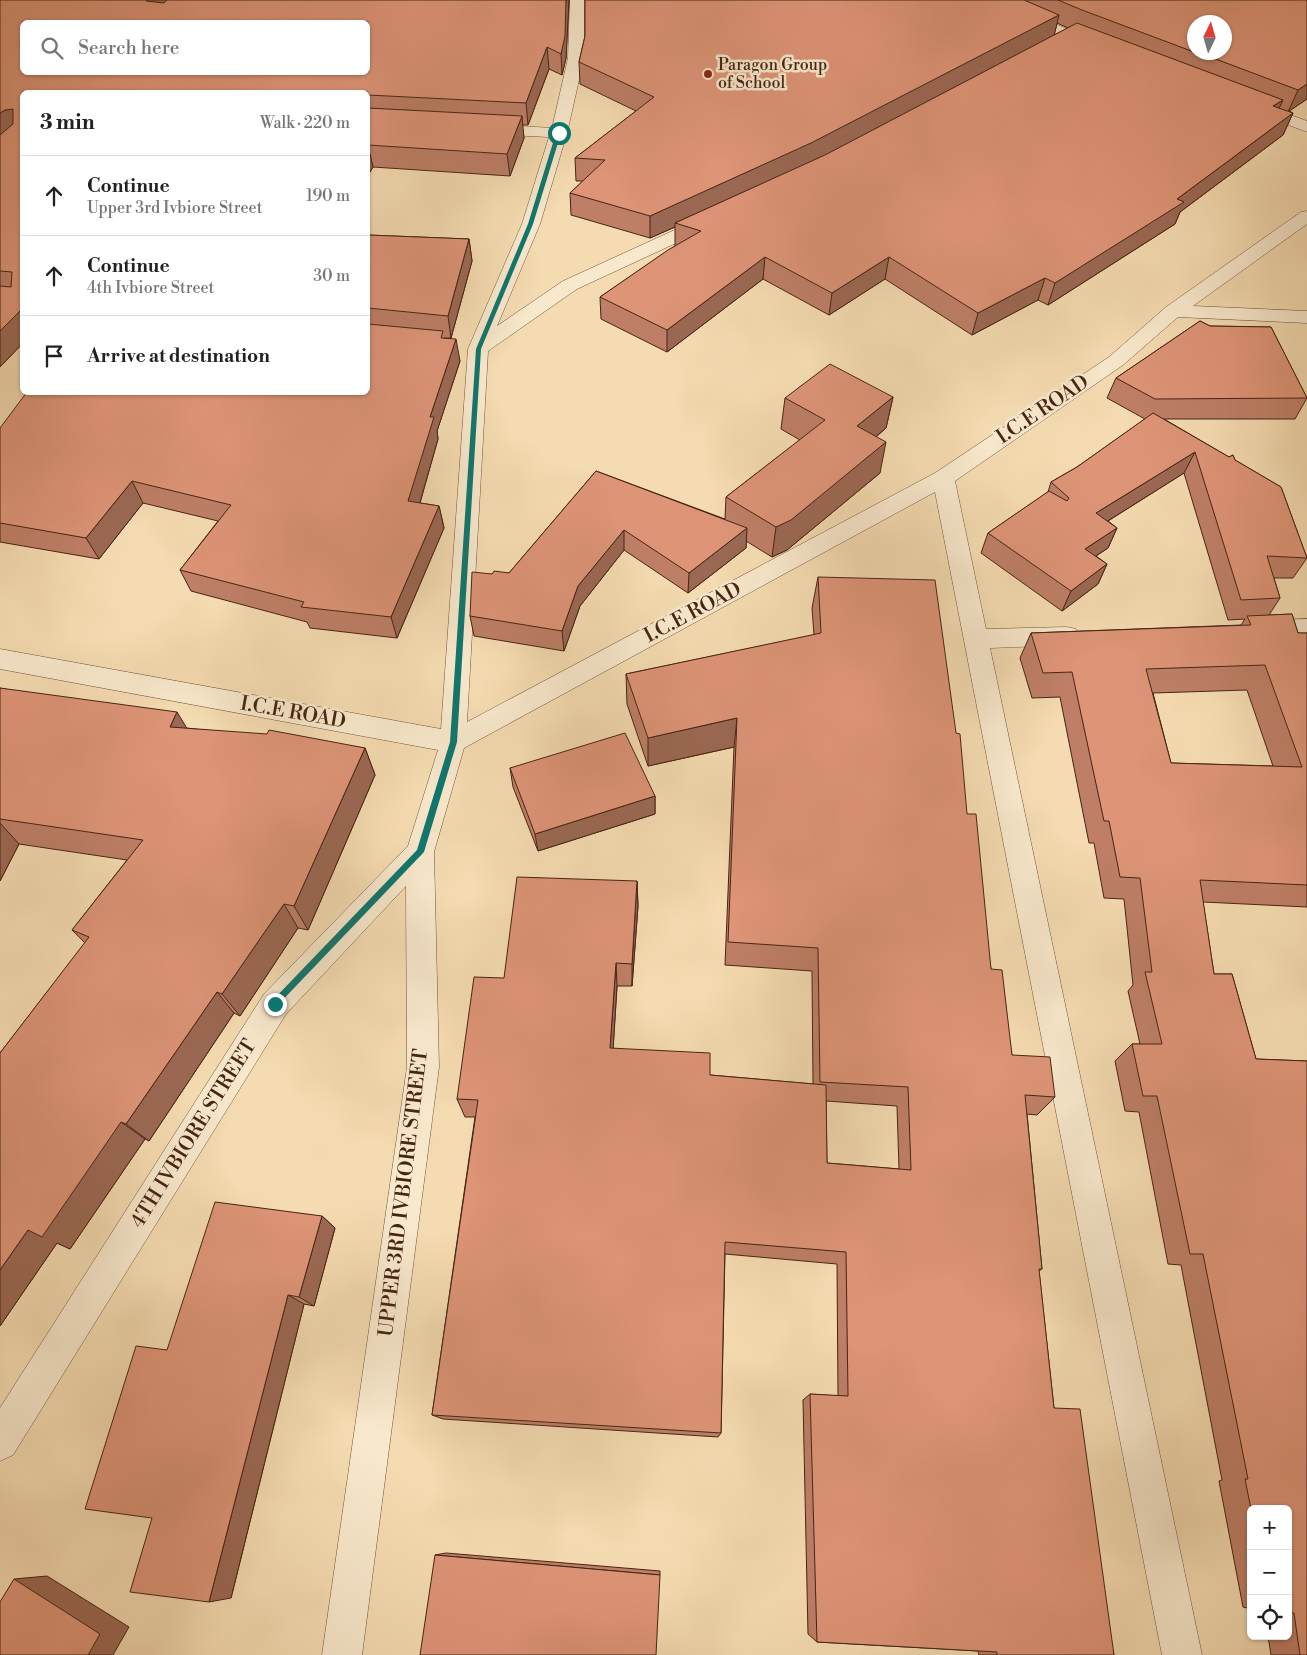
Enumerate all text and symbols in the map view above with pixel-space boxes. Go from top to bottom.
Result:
north arrow [1187,15,1232,60]
search box [20,20,370,75]
icon: search [38,34,66,62]
text: Search here [78,36,179,60]
place label: Paragon Group of School [718,55,827,93]
marker: Paragon Group of School [702,68,714,80]
text: 3 min [40,110,95,136]
text: Walk · 220 m [260,113,350,133]
route start [548,122,571,145]
text: Continue [87,174,170,198]
icon: ahead [40,182,68,210]
text: 190 m [306,186,350,206]
text: Upper 3rd Ivbiore Street [87,198,262,218]
text: Continue [87,254,170,278]
icon: ahead [40,262,68,290]
text: 30 m [313,266,350,286]
text: 4th Ivbiore Street [87,278,214,298]
icon: arrive [40,342,68,370]
text: Arrive at destination [87,344,270,368]
street label: I.C.E ROAD [992,370,1094,450]
street label: I.C.E ROAD [640,577,746,649]
street label: I.C.E ROAD [238,691,348,735]
route end [264,993,287,1016]
street label: 4TH IVBIORE STREET [126,1035,262,1233]
street label: UPPER 3RD IVBIORE STREET [374,1048,434,1338]
map controls [1247,1505,1292,1640]
button: + [1247,1505,1292,1550]
button: − [1247,1550,1292,1595]
button: locate [1247,1595,1292,1640]

